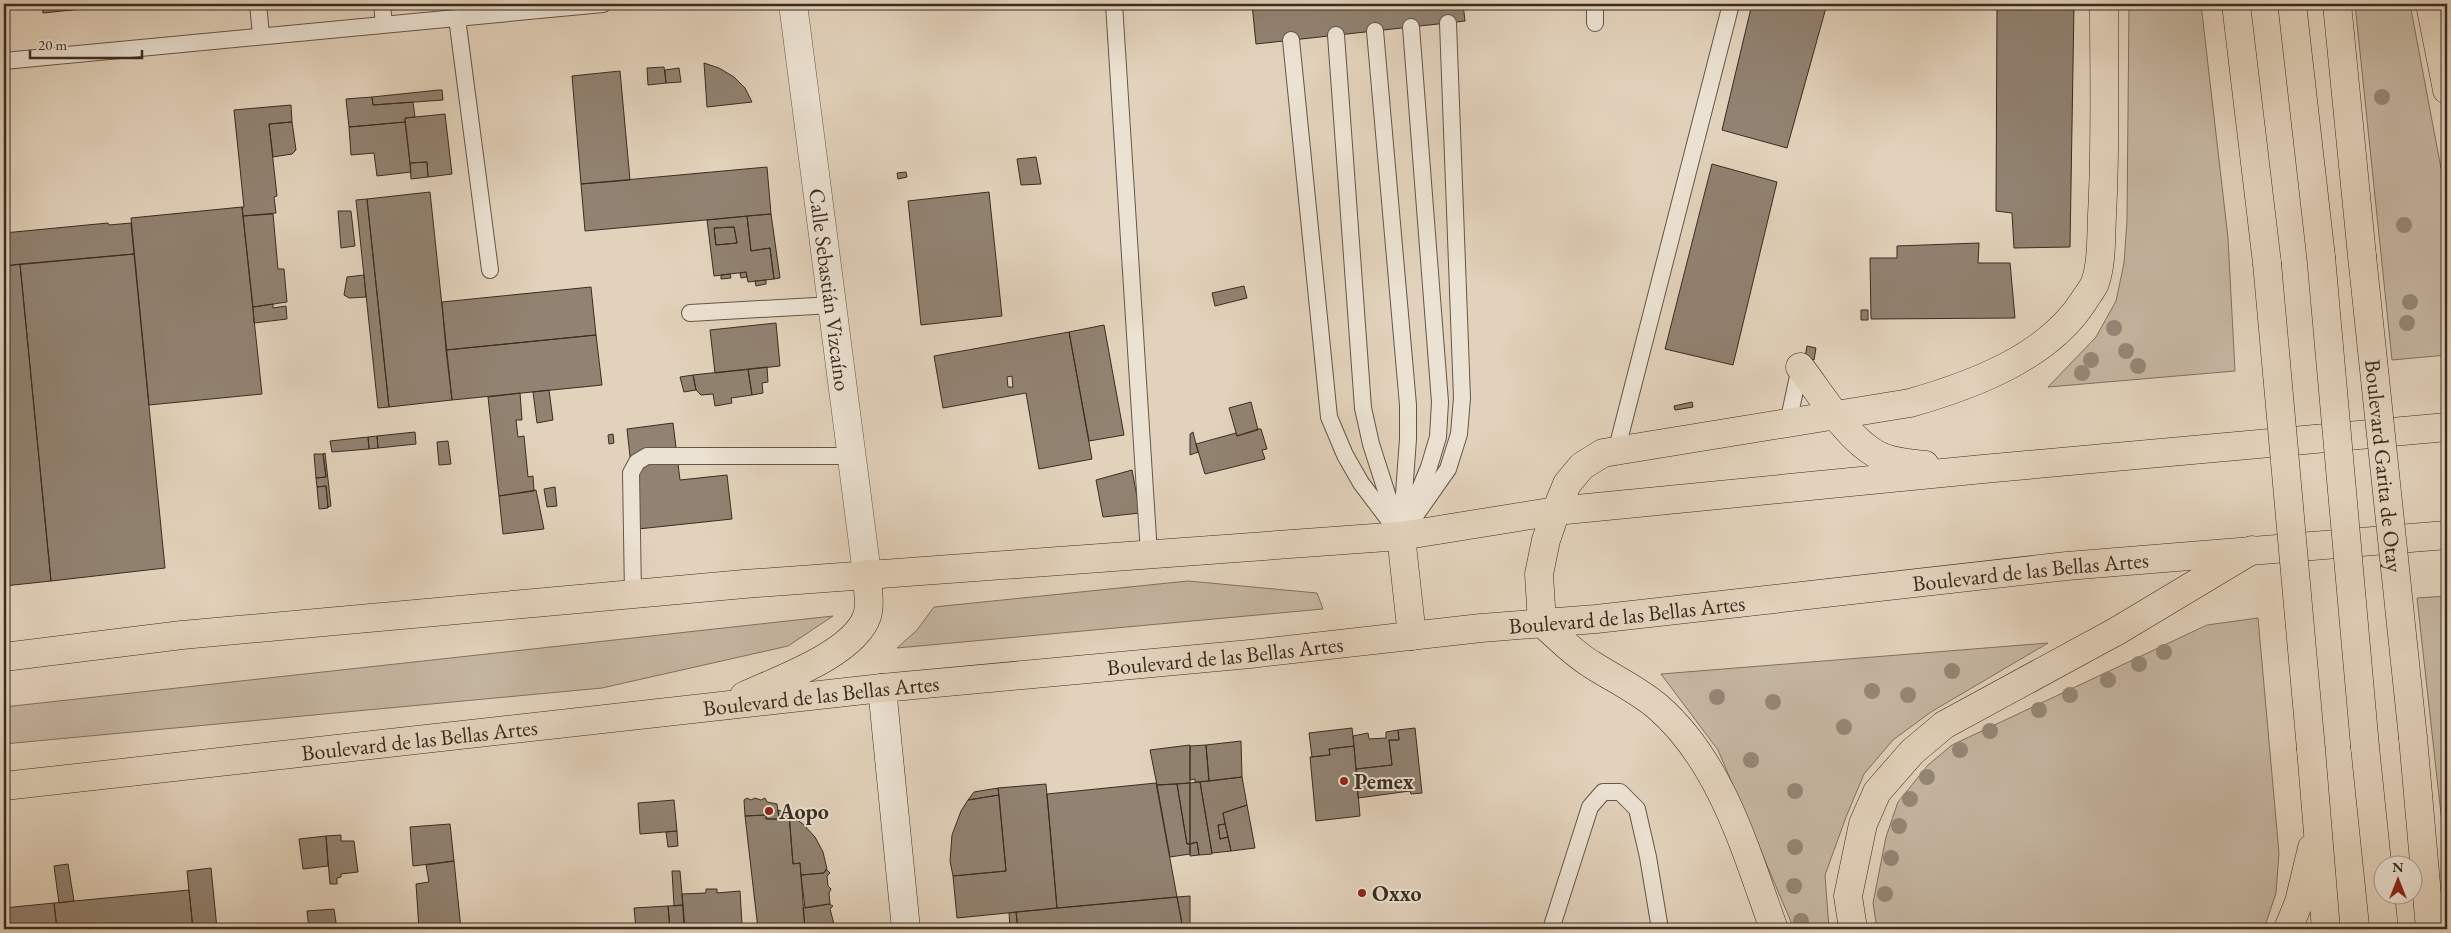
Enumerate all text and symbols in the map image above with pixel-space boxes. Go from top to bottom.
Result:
scale bar [30,28,142,60]
text: 20 m [38,35,67,54]
street label: Calle Sebastián Vizcaíno [802,187,857,393]
street label: Boulevard Garita de Otay [2358,358,2409,574]
street label: Boulevard de las Bellas Artes [1911,545,2150,598]
street label: Boulevard de las Bellas Artes [1508,588,1747,641]
street label: Boulevard de las Bellas Artes [1105,630,1345,682]
street label: Boulevard de las Bellas Artes [701,669,940,723]
street label: Boulevard de las Bellas Artes [300,713,539,768]
place label: Pemex [1354,767,1414,796]
marker: Pemex [1338,775,1350,787]
place label: Aopo [778,797,829,826]
marker: Aopo [763,805,775,817]
north arrow [2374,856,2424,906]
text: N [2392,858,2404,876]
place label: Oxxo [1372,879,1421,908]
marker: Oxxo [1356,887,1368,899]

